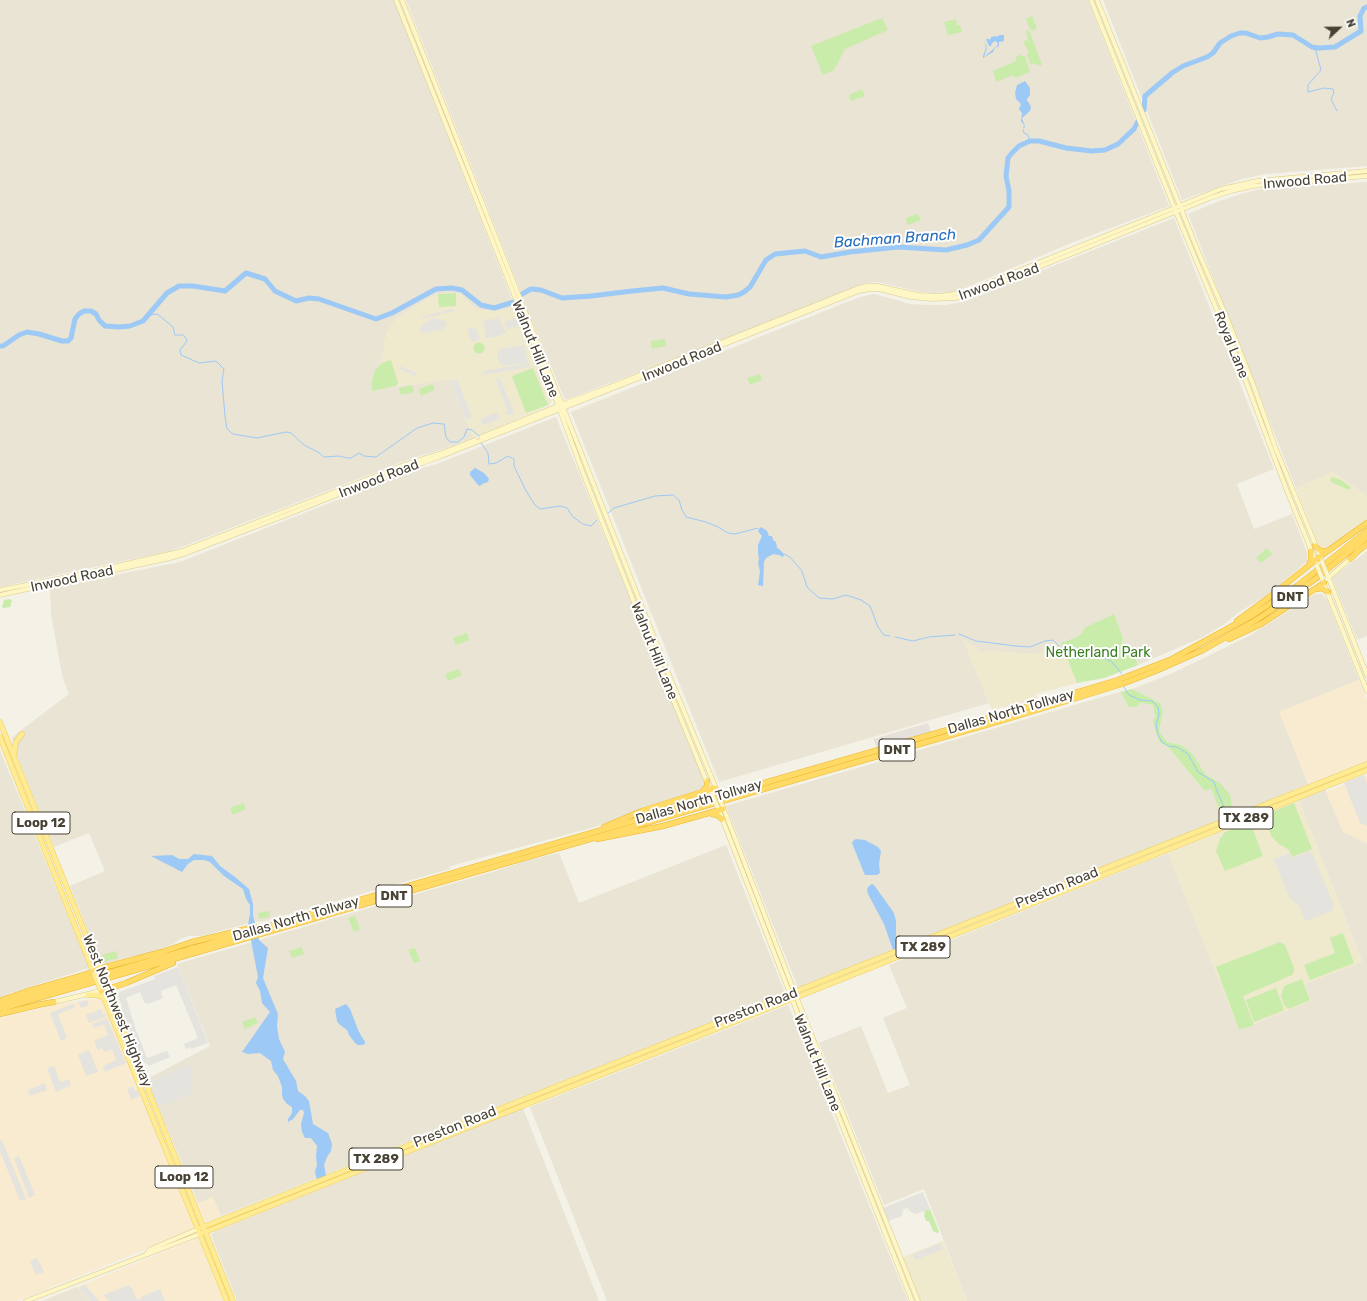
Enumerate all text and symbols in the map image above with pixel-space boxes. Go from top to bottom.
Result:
north arrow [1319,8,1359,48]
text: N [1343,17,1358,29]
street label: Inwood Road [1262,169,1348,193]
water label: Bachman Branch [833,226,957,252]
street label: Inwood Road [957,260,1041,304]
street label: Walnut Hill Lane [508,298,562,400]
street label: Royal Lane [1210,309,1252,381]
street label: Inwood Road [640,338,724,386]
street label: Inwood Road [337,456,421,502]
street label: Inwood Road [29,562,115,596]
road number: DNT [1272,586,1308,608]
street label: Walnut Hill Lane [627,600,681,702]
park label: Netherland Park [1045,645,1151,661]
street label: Dallas North Tollway [946,686,1076,738]
road number: DNT [879,739,915,761]
street label: Dallas North Tollway [634,776,764,828]
road number: TX 289 [1219,807,1273,829]
road number: Loop 12 [12,812,70,834]
street label: Preston Road [1013,864,1101,912]
road number: DNT [376,885,412,907]
street label: Dallas North Tollway [231,893,361,945]
street label: West Northwest Highway [79,932,155,1090]
road number: TX 289 [896,936,950,958]
street label: Preston Road [712,984,800,1032]
street label: Walnut Hill Lane [790,1012,844,1114]
street label: Preston Road [411,1103,499,1151]
road number: TX 289 [349,1148,403,1170]
road number: Loop 12 [155,1166,213,1188]

